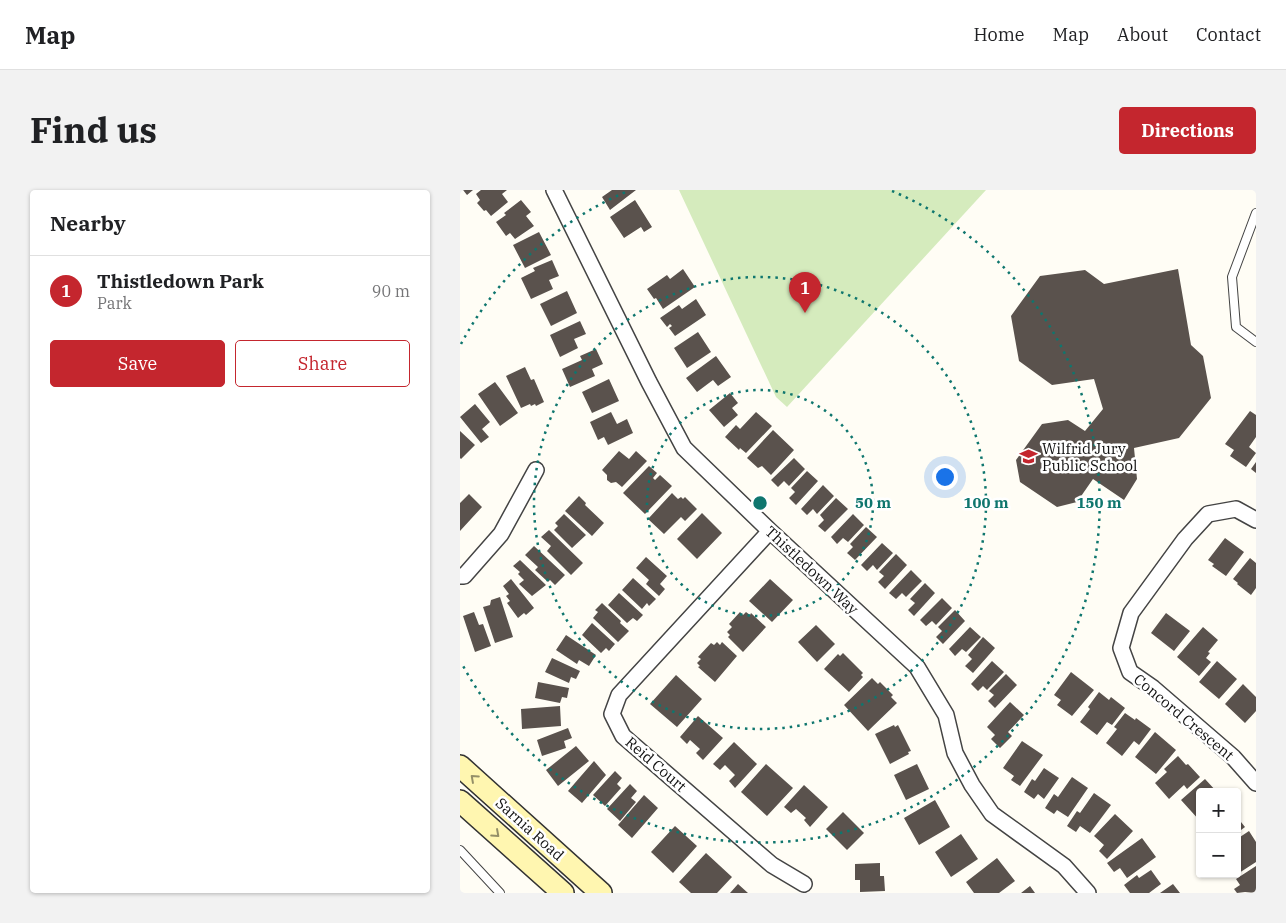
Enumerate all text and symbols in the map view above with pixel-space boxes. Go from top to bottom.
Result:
text: Map [25,19,75,51]
text: Home [973,23,1025,46]
text: Map [1053,23,1089,46]
text: About [1117,23,1168,46]
text: Contact [1196,23,1261,46]
text: Find us [30,107,157,153]
button: Directions [1119,107,1256,154]
text: Nearby [50,209,126,237]
text: Thistledown Park [97,269,264,293]
pin: 1 [789,272,821,313]
text: 1 [61,281,71,301]
text: 90 m [372,281,410,301]
text: Park [97,293,132,313]
button: Save [50,340,225,387]
button: Share [235,340,410,387]
place label: Wilfrid Jury Public School [1042,439,1138,475]
school or university icon: Wilfrid Jury Public School [1018,447,1038,467]
your location [932,464,958,490]
text: 50 m [855,493,891,512]
text: 100 m [963,493,1009,512]
text: 150 m [1076,493,1122,512]
centre of rings [751,494,769,512]
street label: Thistledown Way [761,522,863,618]
street label: Concord Crescent [1130,670,1238,764]
street label: Reid Court [622,732,690,796]
one-way arrow [470,775,479,784]
map controls [1196,788,1241,878]
button: + [1196,788,1241,833]
street label: Sarnia Road [492,793,568,865]
one-way arrow [491,828,500,837]
button: − [1196,833,1241,878]

